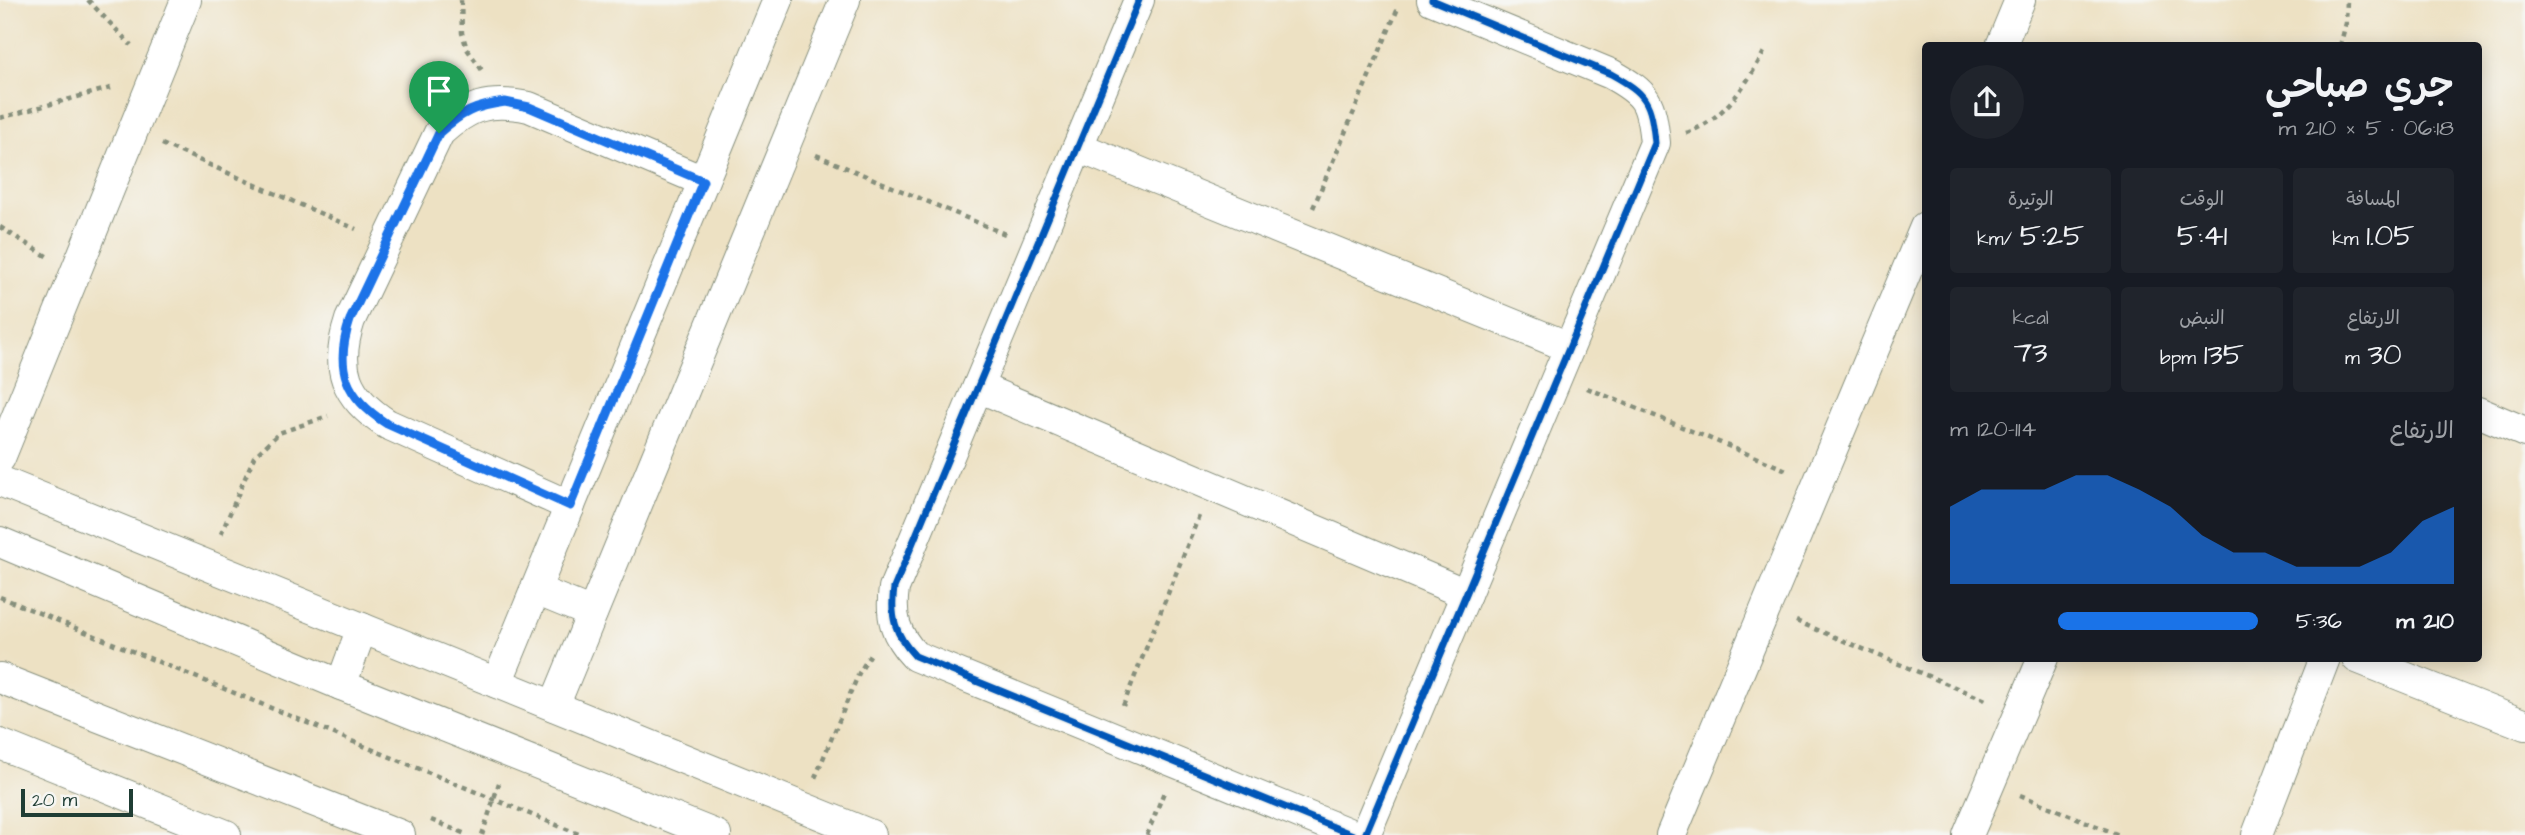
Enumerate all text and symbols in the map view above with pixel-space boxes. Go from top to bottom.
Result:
text: جري صباحي [2265,60,2454,112]
pin [409,61,469,133]
button: share [1950,65,2024,139]
icon: arrive [420,72,458,110]
text: 06:18 · 5 × 210 m [2278,112,2454,144]
text: الوتيرة [2008,186,2054,213]
text: الوقت [2180,186,2224,213]
text: المسافة [2346,186,2400,213]
text: 5:25 [2020,215,2084,257]
text: 5:41 [2177,215,2227,257]
text: 1.05 [2366,215,2414,257]
text: /km [1977,226,2020,253]
text: km [2332,226,2366,253]
text: kcal [2013,305,2049,332]
text: النبض [2179,305,2225,332]
text: الارتفاع [2347,305,2400,332]
text: 73 [2014,332,2048,374]
text: 135 [2204,334,2244,376]
text: 30 [2367,334,2402,376]
text: bpm [2160,345,2204,372]
text: m [2345,345,2367,372]
text: 114–120 m [1950,413,2036,445]
text: الارتفاع [2390,415,2454,447]
text: 5:36 [2296,605,2342,637]
text: 210 m [2396,605,2454,637]
scale bar [21,786,133,818]
text: 20 m [32,787,77,814]

